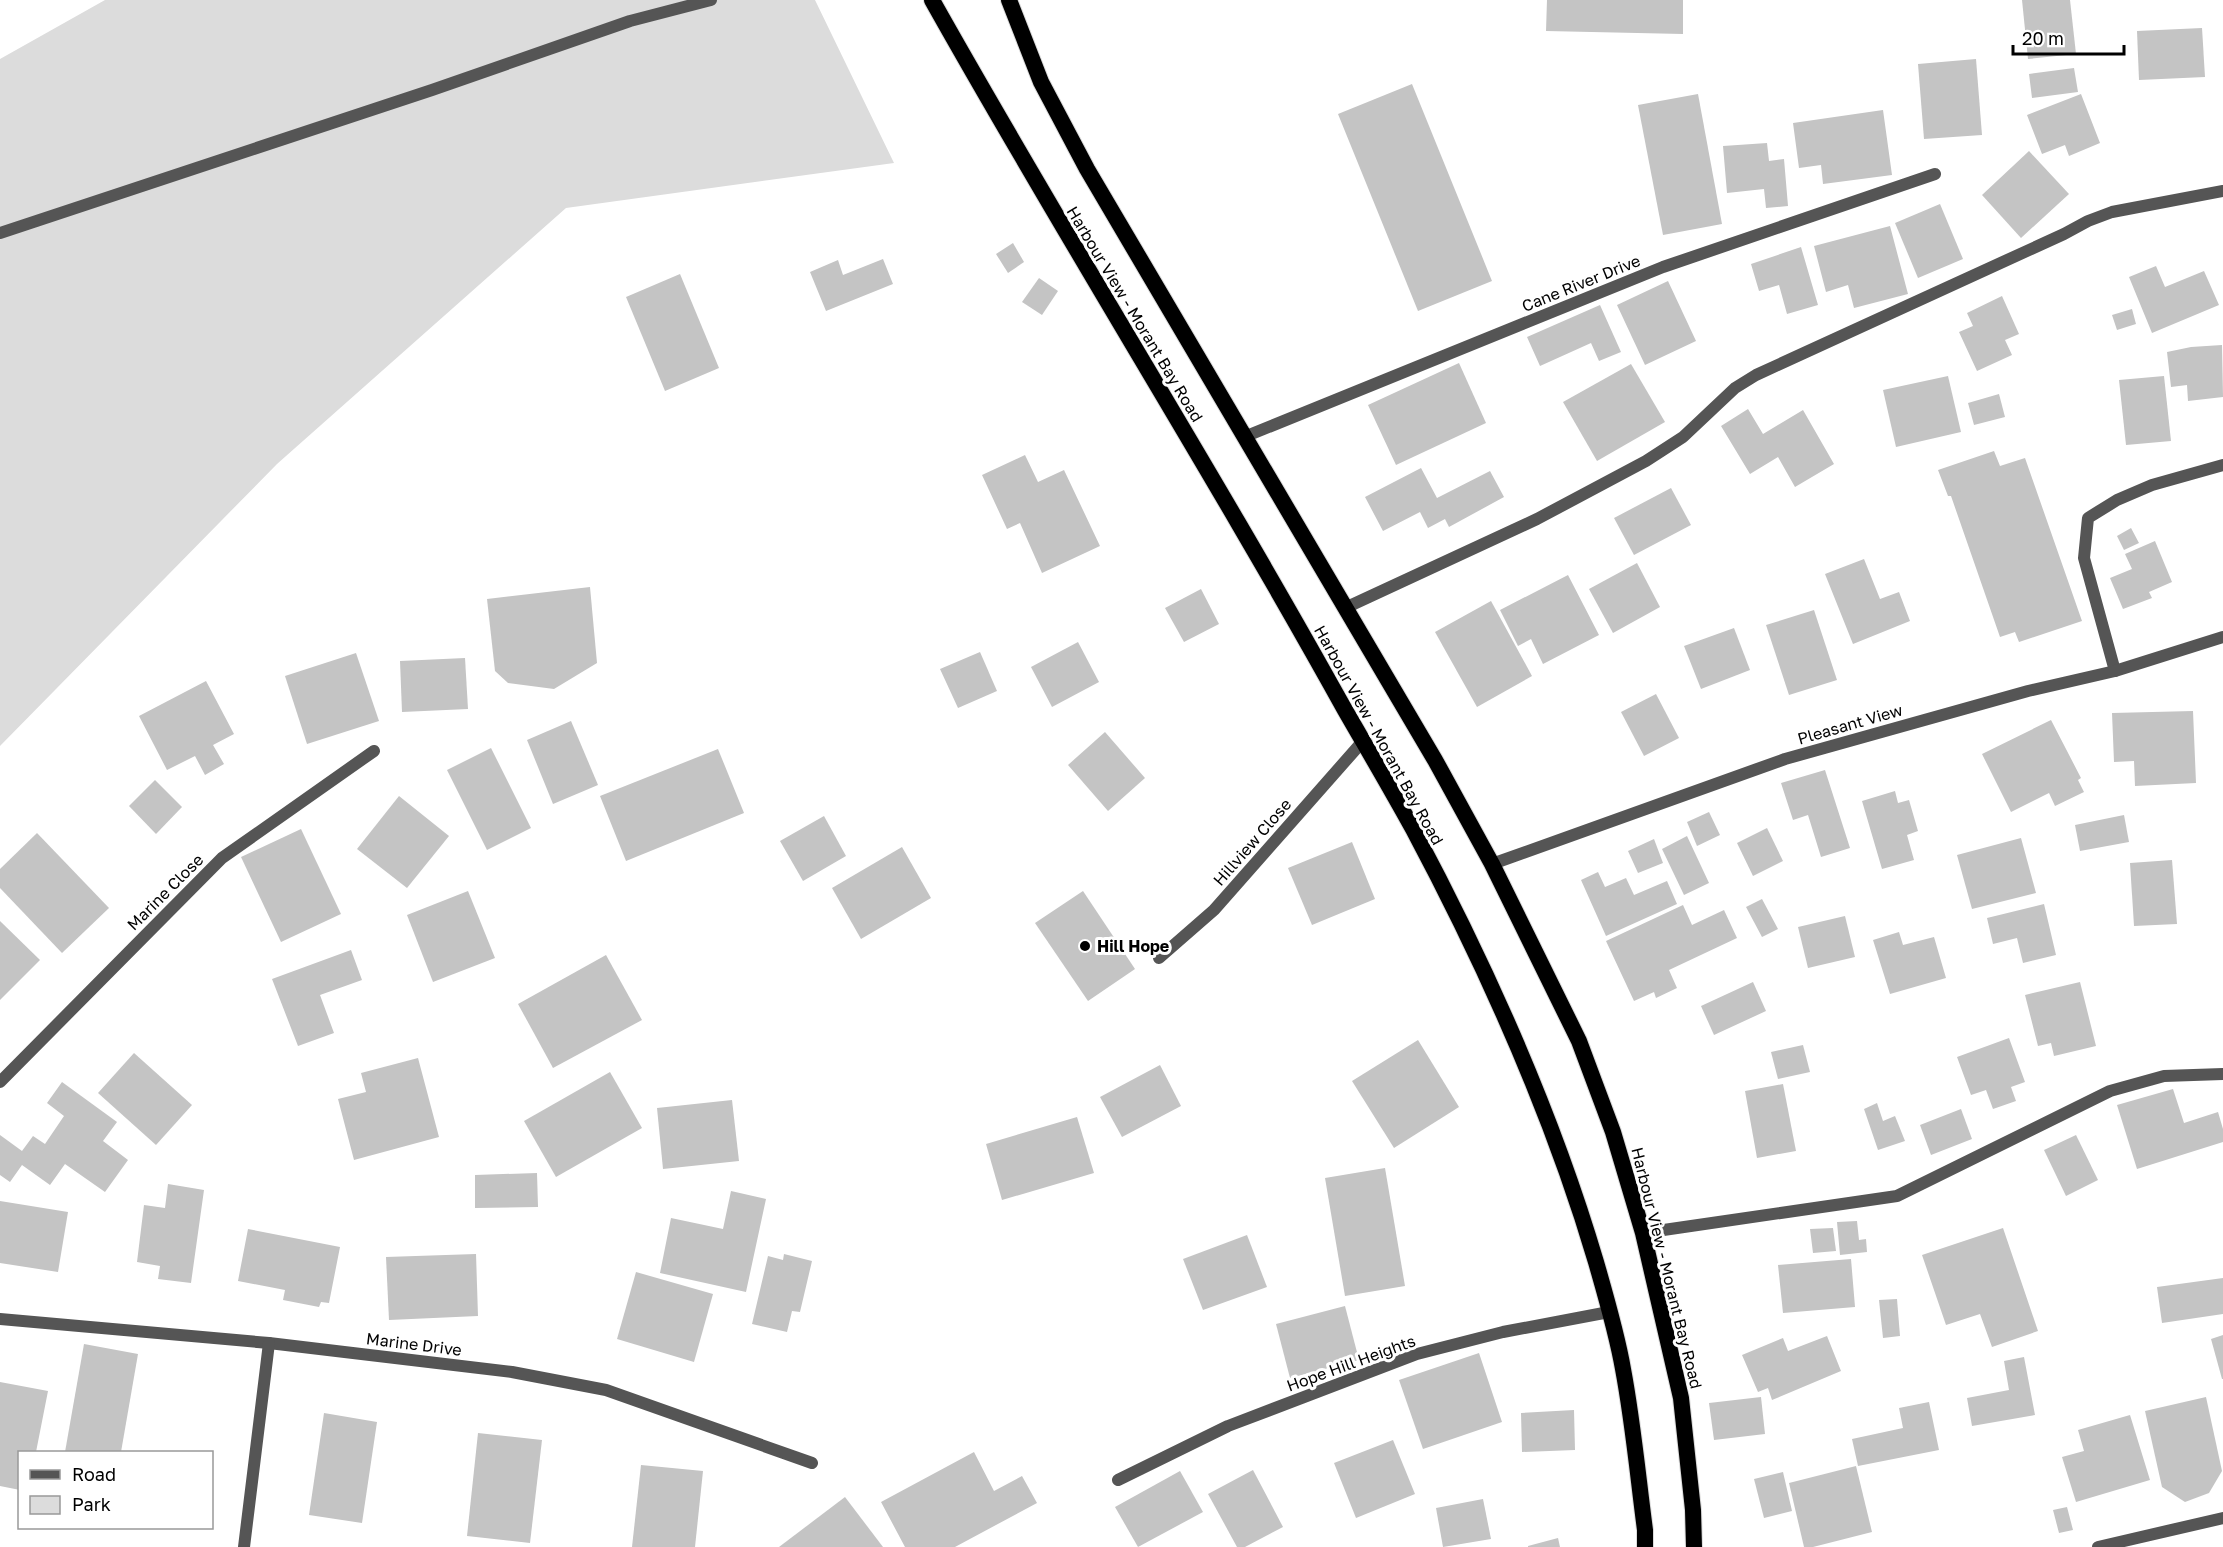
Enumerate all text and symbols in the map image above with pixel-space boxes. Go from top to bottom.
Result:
scale bar [2013,18,2124,56]
text: 20 m [2022,27,2064,49]
street label: Harbour View - Morant Bay Road [1063,203,1207,425]
street label: Cane River Drive [1519,250,1643,316]
street label: Harbour View - Morant Bay Road [1310,622,1448,848]
street label: Pleasant View [1795,699,1905,749]
street label: Hillview Close [1209,794,1295,890]
street label: Marine Close [123,850,207,934]
place label: Hill Hope [1097,936,1169,956]
marker: Hill Hope [1078,939,1092,953]
street label: Harbour View - Morant Bay Road [1627,1145,1707,1391]
street label: Marine Drive [365,1328,463,1360]
street label: Hope Hill Heights [1284,1330,1418,1396]
legend [18,1451,213,1529]
text: Road [72,1463,116,1485]
text: Park [72,1493,111,1515]

